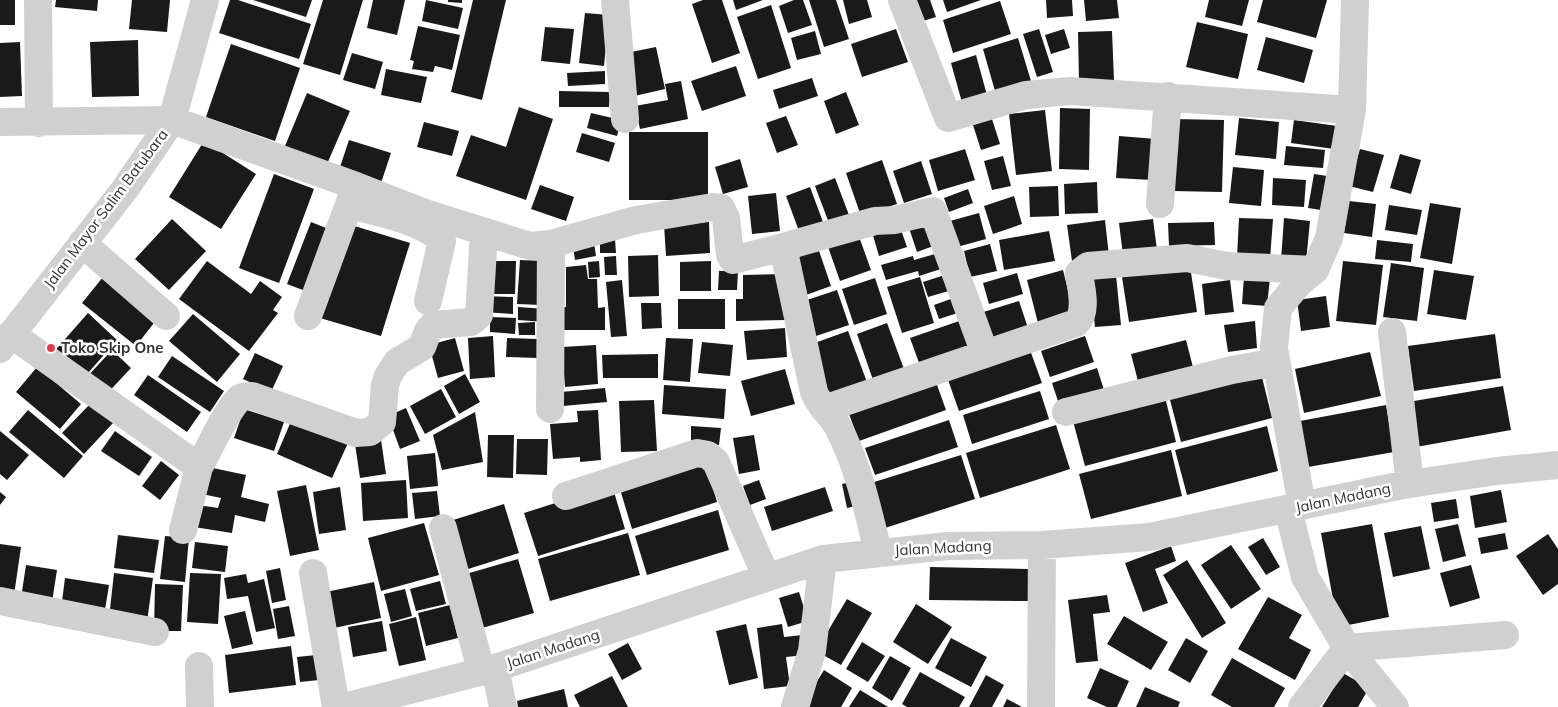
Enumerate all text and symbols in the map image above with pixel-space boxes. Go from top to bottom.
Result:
street label: Jalan Mayor Salim Batubara [39,125,172,292]
place label: Toko Skip One [61,338,163,357]
marker: Toko Skip One [45,342,57,354]
street label: Jalan Madang [1294,478,1392,517]
street label: Jalan Madang [894,535,992,560]
street label: Jalan Madang [504,625,602,673]

